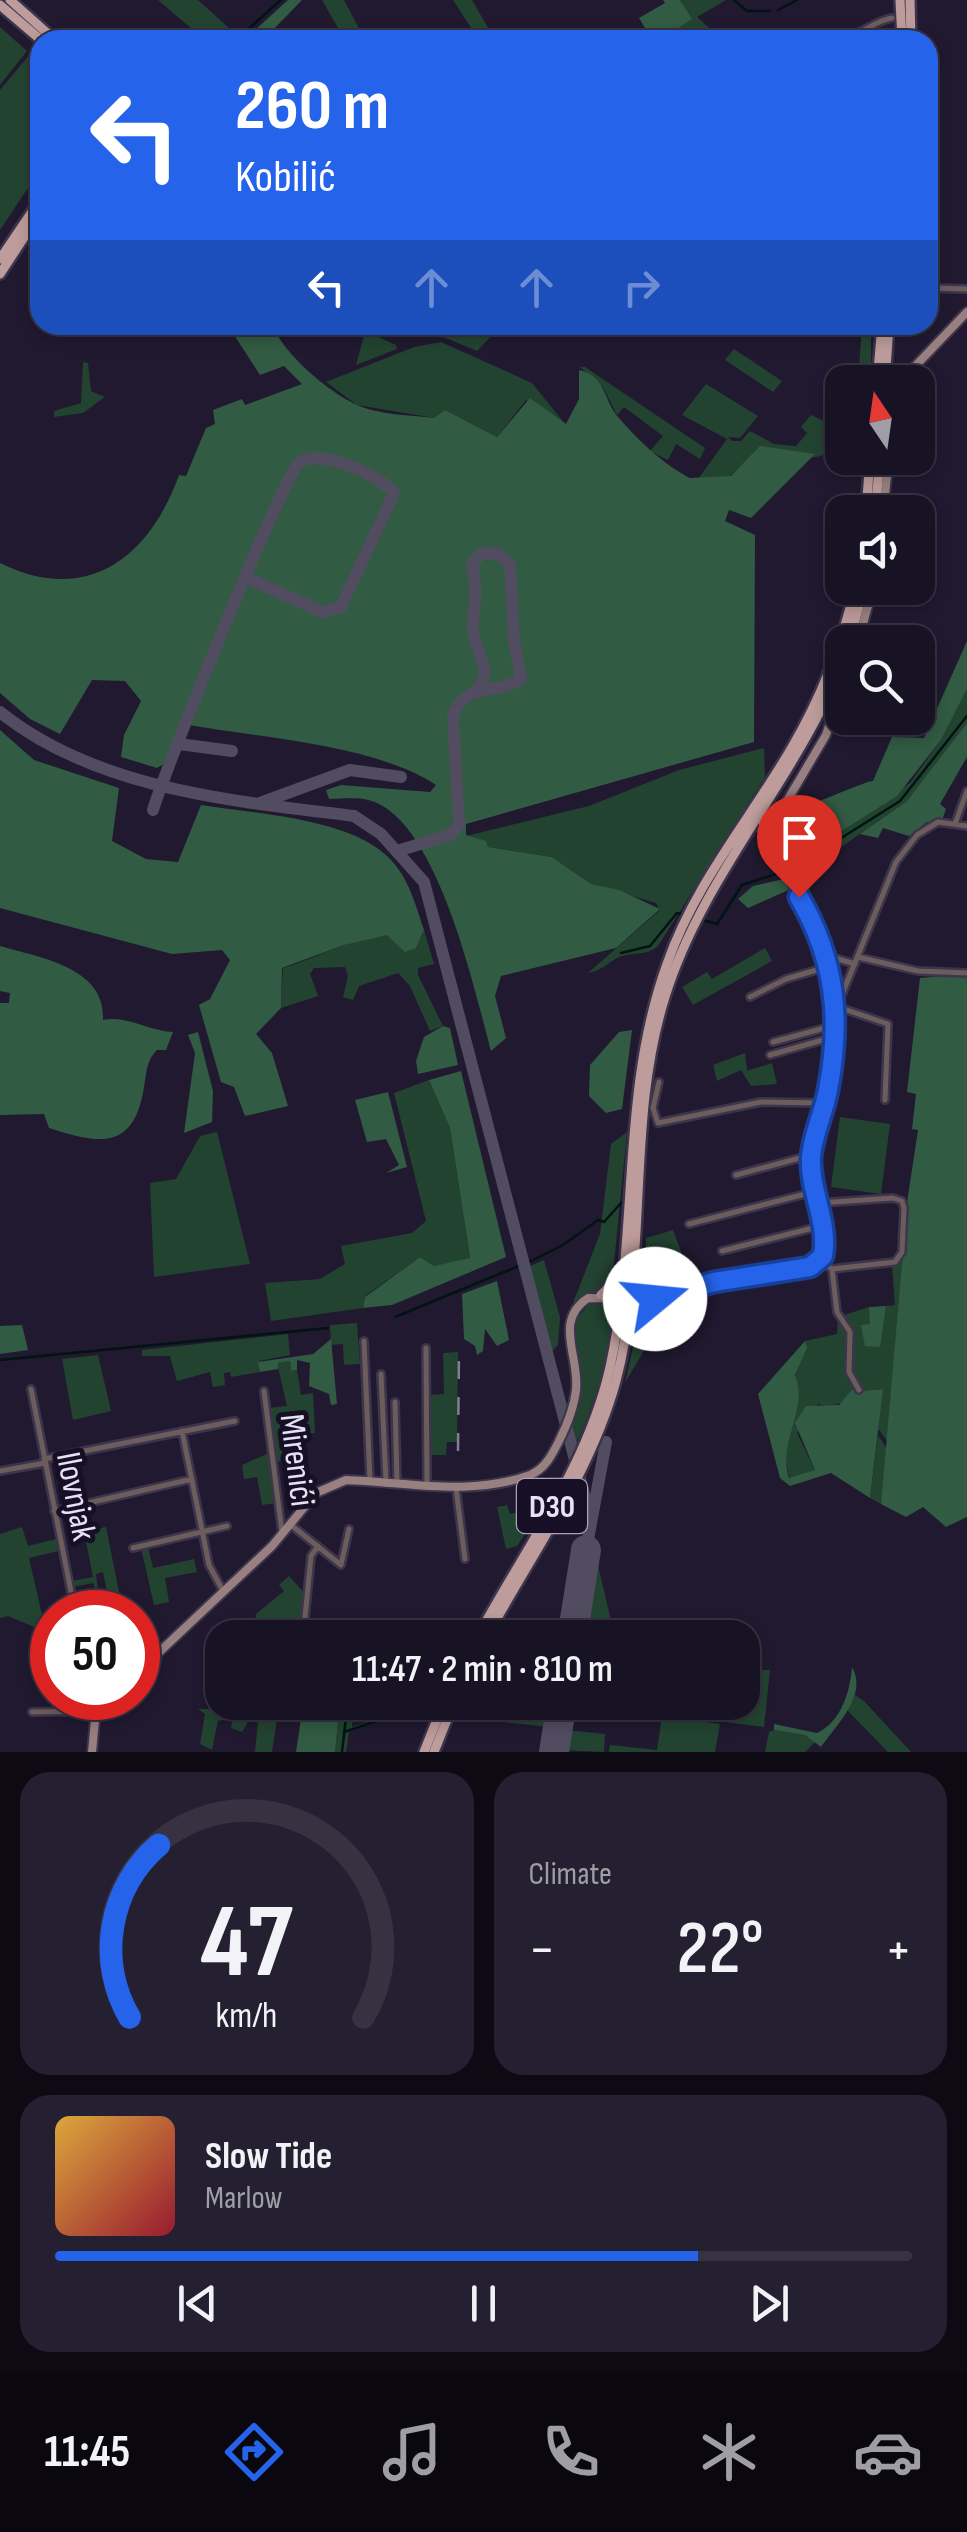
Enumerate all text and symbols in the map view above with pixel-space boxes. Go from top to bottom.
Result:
text: 260 m [235,65,389,149]
icon: left [70,70,200,200]
text: Kobilić [235,150,336,205]
icon: left [299,260,354,315]
icon: ahead [404,260,459,315]
icon: ahead [509,260,564,315]
icon: right [614,260,669,315]
north arrow [825,365,935,475]
map controls [825,365,935,735]
button: sound [825,495,935,605]
button: search [825,625,935,735]
pin [757,795,842,898]
icon: arrive [772,810,827,865]
position arrow [603,1247,707,1351]
street label: Mirenići [270,1411,324,1509]
street label: Ilovnjak [46,1448,105,1545]
road number: D30 [517,1479,587,1533]
speed limit sign: 50 [30,1590,160,1720]
text: 11:47 · 2 min · 810 m [352,1647,613,1692]
text: Climate [529,1855,612,1894]
text: 47 [201,1881,294,2006]
text: 22° [677,1904,764,1995]
text: − [529,1917,555,1984]
text: + [885,1917,912,1984]
text: km/h [216,1995,278,2038]
text: Slow Tide [205,2134,332,2179]
text: Marlow [205,2179,283,2218]
icon: previous [170,2276,225,2331]
icon: pause [456,2276,511,2331]
icon: next [742,2276,797,2331]
icon: directions [219,2417,289,2487]
icon: music [377,2417,447,2487]
icon: phone [536,2417,606,2487]
icon: climate [694,2417,764,2487]
icon: car [853,2417,923,2487]
text: 11:45 [44,2425,130,2480]

